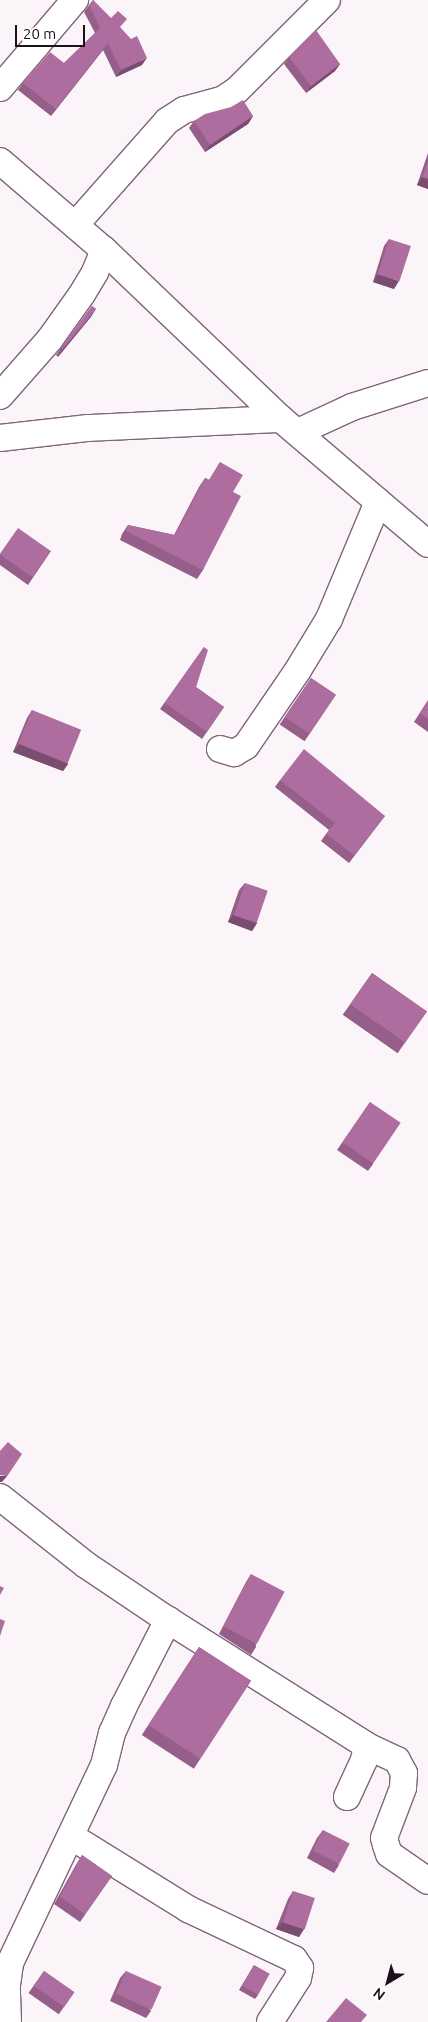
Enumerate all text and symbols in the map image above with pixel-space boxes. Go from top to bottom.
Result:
scale bar [18,15,88,47]
text: 20 m [23,25,56,42]
north arrow [363,1957,413,2007]
text: N [370,1984,388,2004]

